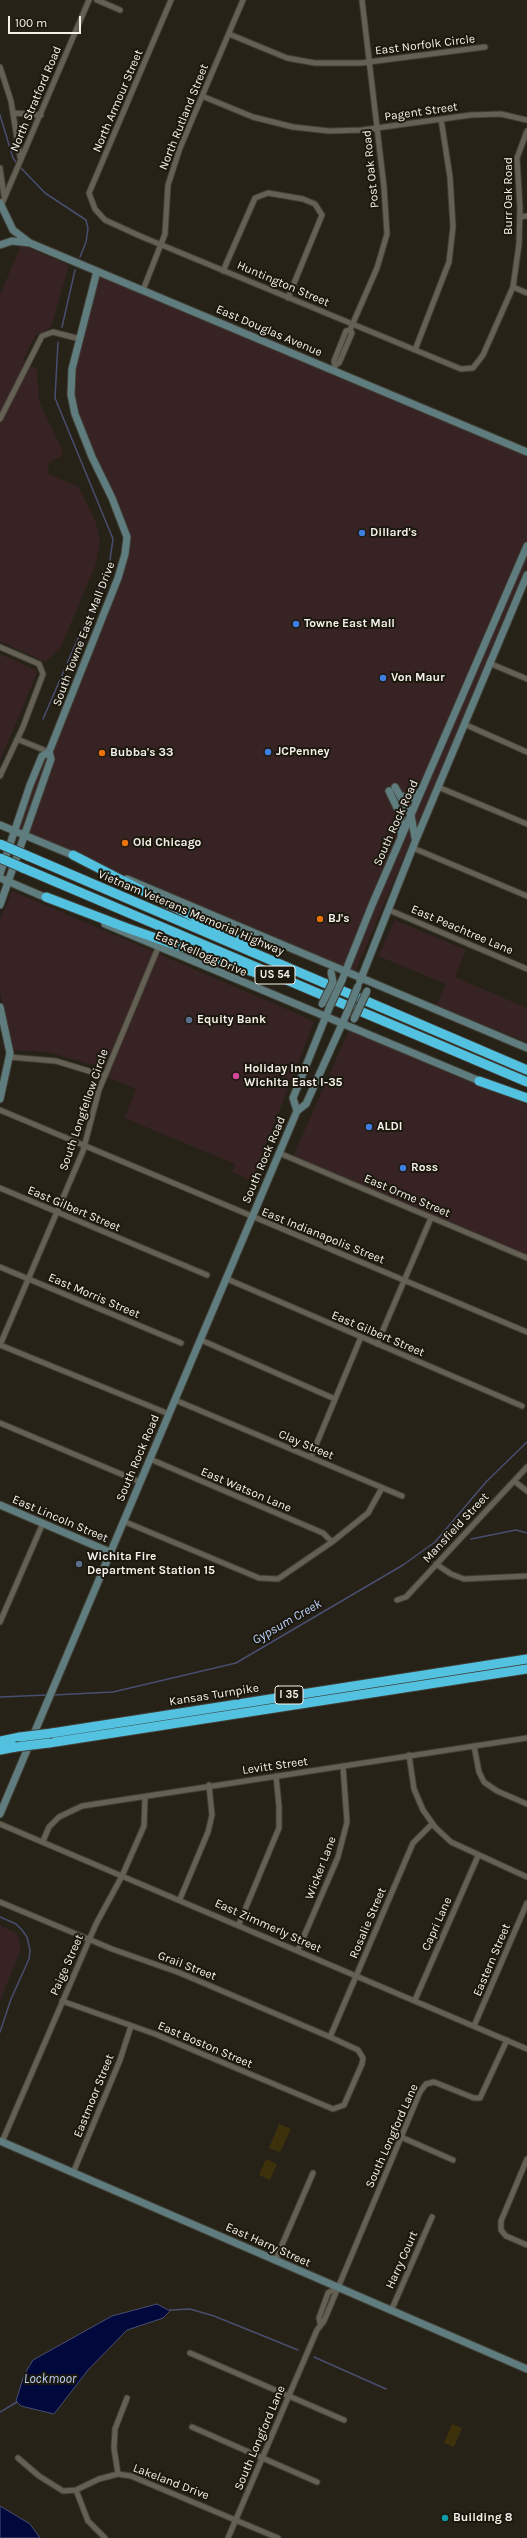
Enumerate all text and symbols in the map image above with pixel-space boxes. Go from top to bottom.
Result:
scale bar [10,8,83,34]
text: 100 m [15,16,47,30]
street label: East Norfolk Circle [374,32,476,58]
street label: North Stratford Road [7,44,65,154]
street label: North Armour Street [90,48,146,154]
street label: North Rutland Street [156,62,212,172]
street label: Pagent Street [383,100,459,124]
street label: Post Oak Road [360,129,382,209]
street label: Burr Oak Road [502,157,516,235]
street label: Huntington Street [235,258,331,310]
street label: East Douglas Avenue [214,302,324,360]
place label: Dillard's [370,526,417,540]
marker: Dillard's [357,528,367,538]
street label: South Towne East Mall Drive [50,560,118,708]
place label: Towne East Mall [304,617,395,631]
marker: Towne East Mall [291,619,301,629]
place label: Von Maur [391,671,445,685]
marker: Von Maur [378,673,388,683]
place label: JCPenney [276,745,330,759]
place label: Bubba's 33 [110,746,174,760]
marker: JCPenney [263,747,273,757]
marker: Bubba's 33 [97,748,107,758]
street label: South Rock Road [371,778,421,868]
place label: Old Chicago [133,836,201,850]
marker: Old Chicago [120,838,130,848]
street label: Vietnam Veterans Memorial Highway [96,867,286,959]
street label: East Peachtree Lane [409,902,515,958]
place label: BJ's [328,912,350,926]
marker: BJ's [315,914,325,924]
street label: East Kellogg Drive [153,928,249,980]
road number: US 54 [255,966,295,984]
place label: Equity Bank [197,1013,266,1027]
marker: Equity Bank [184,1015,194,1025]
street label: South Longfellow Circle [56,1047,112,1173]
place label: Holiday Inn Wichita East I-35 [244,1062,343,1090]
marker: Holiday Inn Wichita East I-35 [231,1071,241,1081]
street label: South Rock Road [239,1114,289,1206]
place label: ALDI [377,1120,402,1134]
marker: ALDI [364,1122,374,1132]
place label: Ross [411,1161,438,1175]
marker: Ross [398,1163,408,1173]
street label: East Orme Street [362,1171,452,1221]
street label: East Gilbert Street [25,1183,123,1235]
street label: East Indianapolis Street [259,1205,387,1267]
street label: East Morris Street [46,1270,142,1322]
street label: East Gilbert Street [329,1308,427,1360]
street label: South Rock Road [113,1412,163,1504]
street label: Clay Street [276,1427,336,1463]
street label: East Watson Lane [199,1464,293,1516]
street label: Mansfield Street [420,1490,492,1566]
street label: East Lincoln Street [10,1492,110,1546]
place label: Wichita Fire Department Station 15 [87,1550,215,1578]
marker: Wichita Fire Department Station 15 [74,1559,84,1569]
water label: Gypsum Creek [250,1596,324,1648]
street label: Kansas Turnpike [168,1681,260,1709]
road number: I 35 [275,1686,303,1704]
street label: Levitt Street [241,1754,309,1778]
street label: Wicker Lane [302,1835,340,1901]
street label: Rosalie Street [347,1885,389,1961]
street label: Capri Lane [419,1895,455,1953]
street label: East Zimmerly Street [212,1896,324,1956]
street label: Eastern Street [470,1921,514,1999]
street label: Paige Street [47,1932,87,1998]
street label: Grail Street [156,1948,218,1984]
street label: East Boston Street [155,2019,255,2071]
street label: Eastmoor Street [71,2052,117,2140]
street label: South Longford Lane [363,2082,421,2190]
street label: East Harry Street [223,2220,313,2270]
street label: Harry Court [383,2229,421,2291]
water label: Lockmoor [24,2371,76,2387]
street label: South Longford Lane [231,2383,289,2493]
street label: Lakeland Drive [131,2461,211,2503]
place label: Building 8 [453,2511,512,2525]
marker: Building 8 [440,2513,450,2523]

